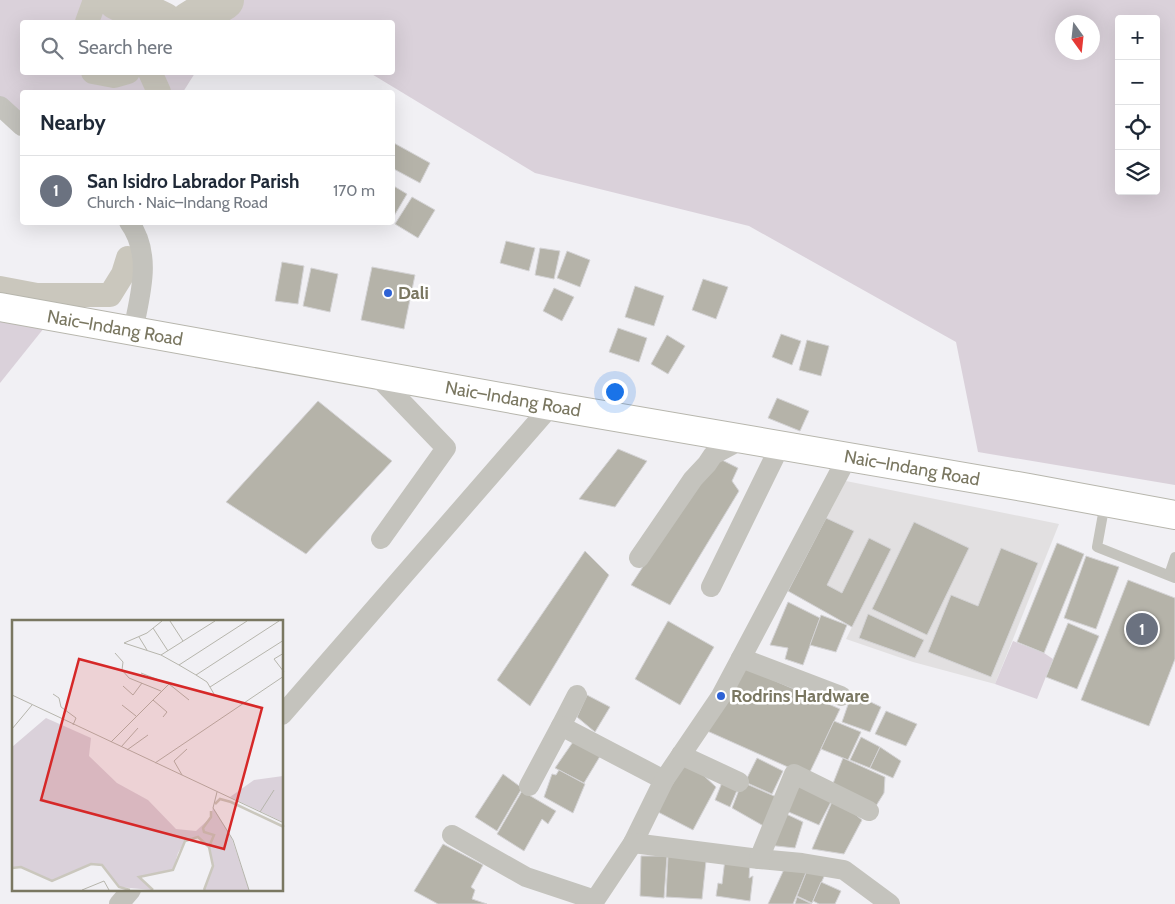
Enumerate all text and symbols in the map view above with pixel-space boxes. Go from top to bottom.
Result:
north arrow [1055,15,1100,60]
map controls [1115,15,1160,195]
button: + [1115,15,1160,60]
search box [20,20,395,75]
icon: search [38,34,66,62]
text: Search here [78,36,172,59]
button: − [1115,60,1160,105]
button: locate [1115,105,1160,150]
text: Nearby [40,110,106,135]
button: layers [1115,150,1160,195]
text: San Isidro Labrador Parish [87,170,300,193]
text: 1 [53,181,59,200]
text: 170 m [333,181,375,200]
text: Church · Naic–Indang Road [87,193,268,212]
place label: Dali [398,282,429,304]
marker: Dali [382,287,394,299]
street label: Naic–Indang Road [45,305,185,351]
street label: Naic–Indang Road [443,376,583,422]
your location [602,379,628,405]
street label: Naic–Indang Road [842,445,982,491]
pin: 1 [1126,610,1158,648]
inset map [12,620,284,892]
place label: Rodrins Hardware [731,685,869,707]
marker: Rodrins Hardware [715,690,727,702]

